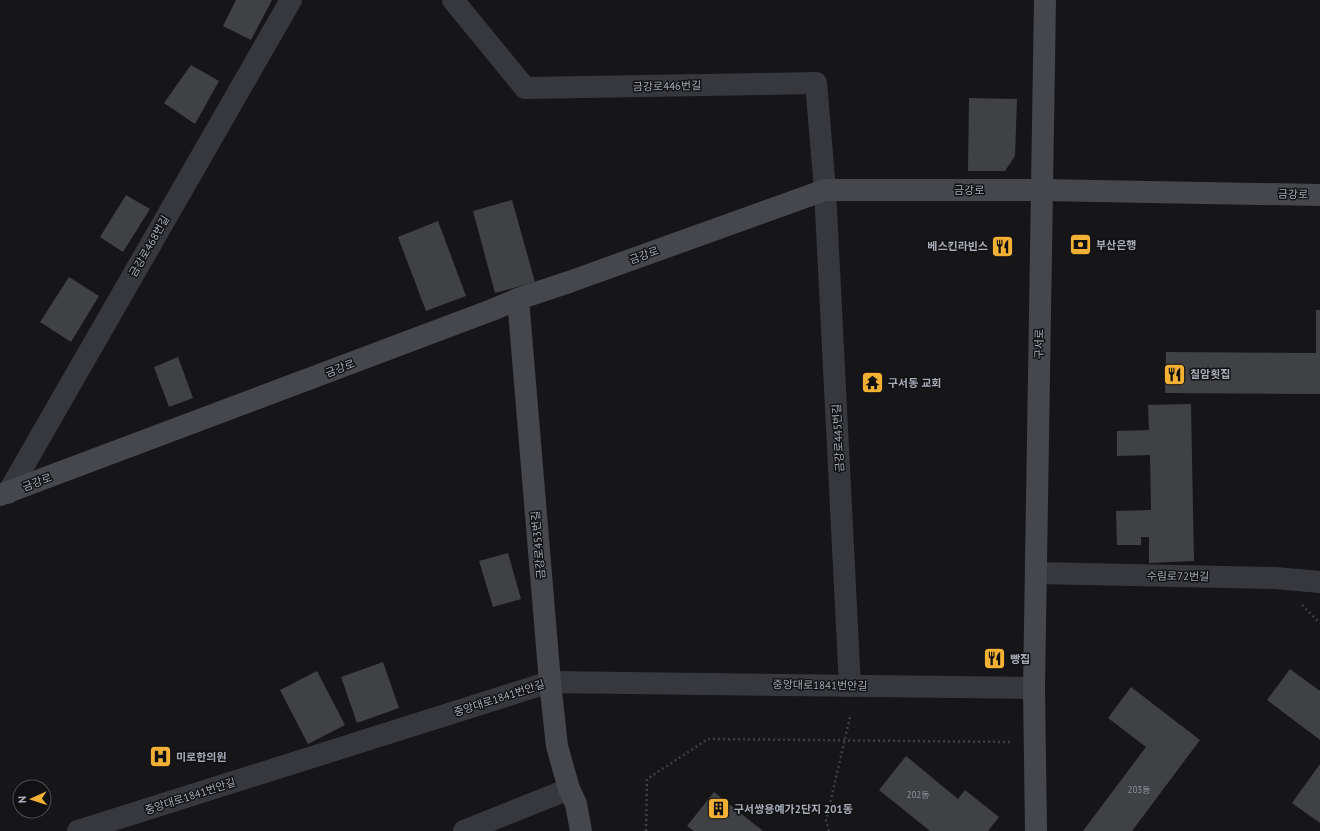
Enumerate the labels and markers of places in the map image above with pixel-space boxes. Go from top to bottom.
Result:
bank icon: 부산은행 [1068,232,1094,258]
restaurant icon: 베스킨라빈스 [990,233,1016,259]
place label: 부산은행 [1096,238,1136,252]
place label: 베스킨라빈스 [927,239,988,253]
restaurant icon: 칠암횟집 [1162,361,1188,387]
place label: 칠암횟집 [1190,367,1230,381]
temple icon: 구서동 교회 [860,370,886,396]
place label: 구서동 교회 [888,376,941,390]
restaurant icon: 빵집 [982,646,1008,672]
place label: 빵집 [1010,652,1030,666]
hospital icon: 미로한의원 [147,744,173,770]
place label: 미로한의원 [176,750,227,764]
building icon: 구서쌍용예가2단지 201동 [705,796,731,822]
place label: 구서쌍용예가2단지 201동 [734,802,853,816]

